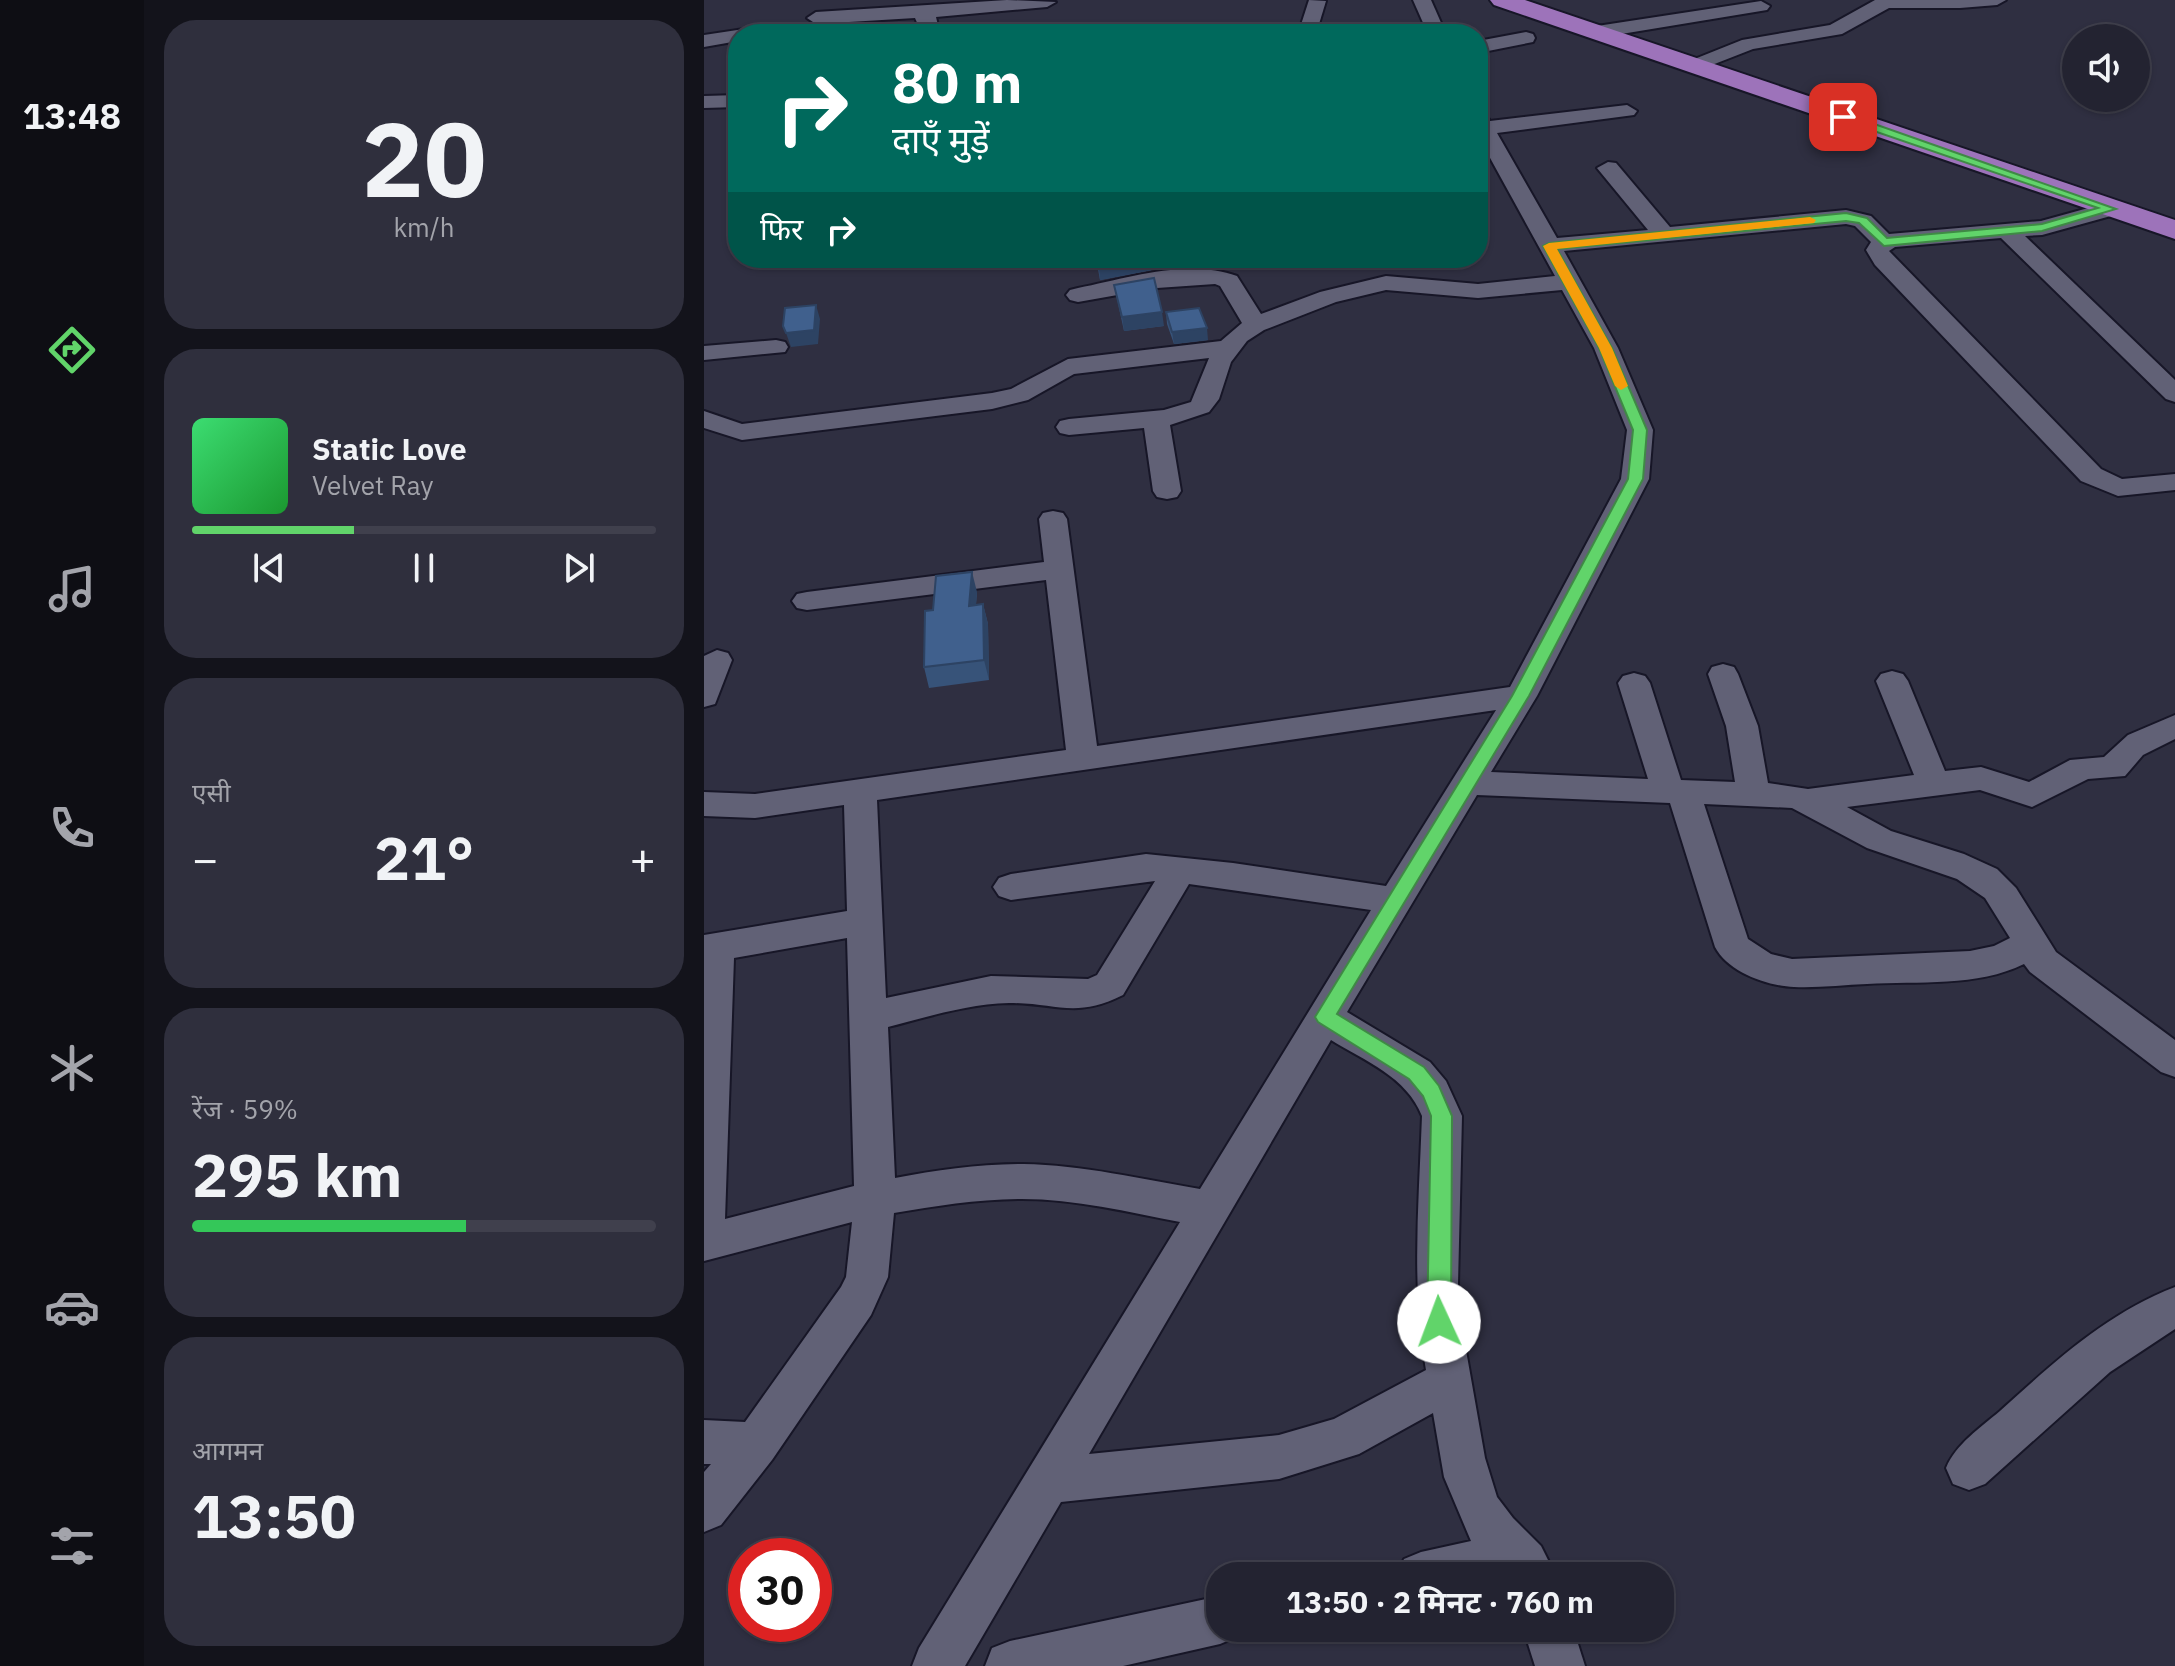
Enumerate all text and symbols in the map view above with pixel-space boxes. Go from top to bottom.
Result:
map controls [2062,24,2150,112]
button: sound [2062,24,2150,112]
text: 80 m [892,46,1022,118]
icon: right [760,56,864,160]
pin [1809,83,1877,151]
text: 20 [362,90,486,226]
text: 13:48 [23,92,121,139]
icon: arrive [1821,95,1865,139]
text: दाएँ मुड़ें [892,116,990,163]
icon: right [819,208,863,252]
text: फिर [760,209,803,248]
text: km/h [393,210,455,244]
icon: directions [44,322,100,378]
text: Static Love [312,429,467,468]
text: Velvet Ray [312,468,433,502]
icon: previous [247,546,291,590]
icon: pause [402,546,446,590]
icon: next [557,546,601,590]
icon: music [44,561,100,617]
text: एसी [192,775,231,809]
icon: phone [44,800,100,856]
text: 21° [374,818,474,897]
text: − [192,830,218,887]
text: + [630,830,656,887]
icon: climate [44,1040,100,1096]
text: रेंज · 59% [192,1092,298,1126]
text: 295 km [192,1135,402,1214]
icon: car [44,1279,100,1335]
position arrow [1397,1280,1481,1364]
text: आगमन [192,1433,263,1467]
text: 13:50 [192,1476,356,1555]
icon: filters [44,1518,100,1574]
speed limit sign: 30 [728,1538,832,1642]
text: 13:50 · 2 मिनट · 760 m [1286,1582,1594,1621]

